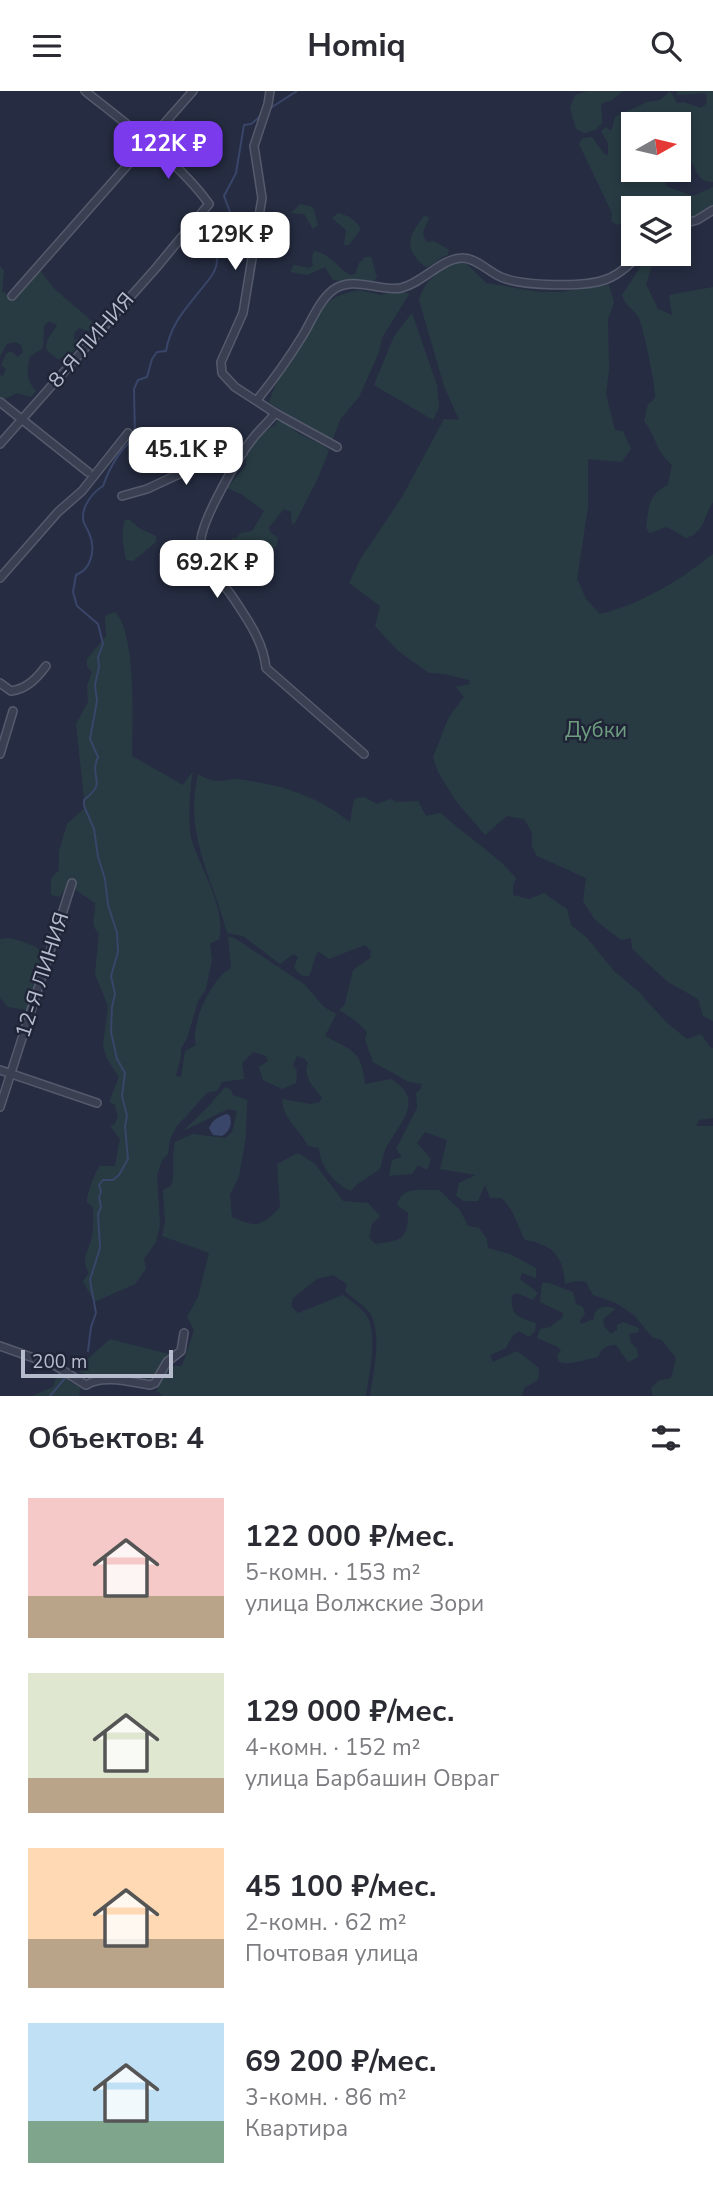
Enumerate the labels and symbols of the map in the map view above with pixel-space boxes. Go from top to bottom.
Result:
north arrow [621,112,691,182]
pin: 122K ₽ [111,122,225,181]
pin: 129K ₽ [178,213,292,272]
street label: 8-Я ЛИНИЯ [42,286,140,394]
pin: 45.1K ₽ [121,427,251,487]
pin: 69.2K ₽ [152,540,282,600]
park label: Дубки [565,716,627,744]
street label: 12-Я ЛИНИЯ [9,909,75,1041]
scale bar [21,1347,173,1379]

